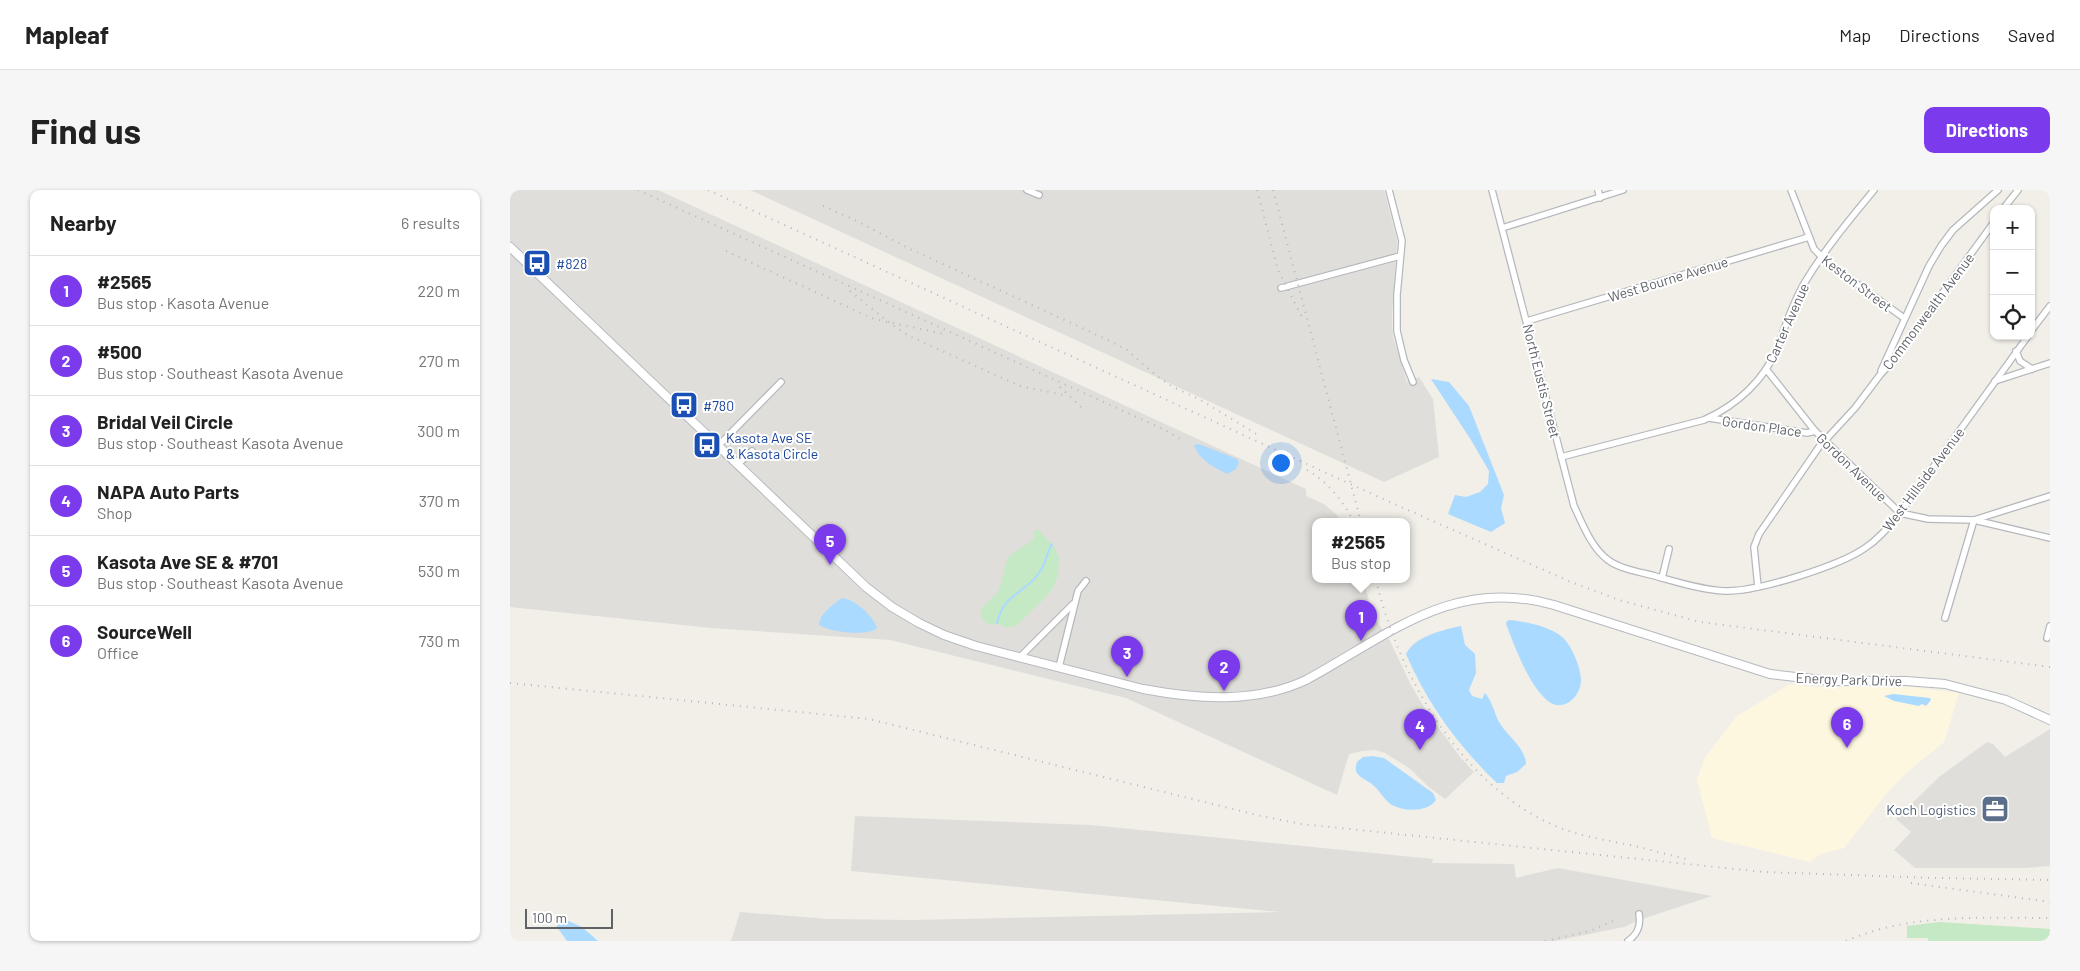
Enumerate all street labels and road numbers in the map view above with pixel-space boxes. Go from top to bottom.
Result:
street label: Commonwealth Avenue [1879,249,1977,373]
street label: Keston Street [1819,251,1895,315]
street label: West Bourne Avenue [1606,253,1730,305]
street label: Carter Avenue [1762,280,1812,366]
street label: North Eustis Street [1520,322,1564,440]
street label: Gordon Place [1721,412,1803,440]
street label: West Hillside Avenue [1878,424,1968,534]
street label: Gordon Avenue [1813,429,1891,505]
street label: Energy Park Drive [1795,669,1903,689]

